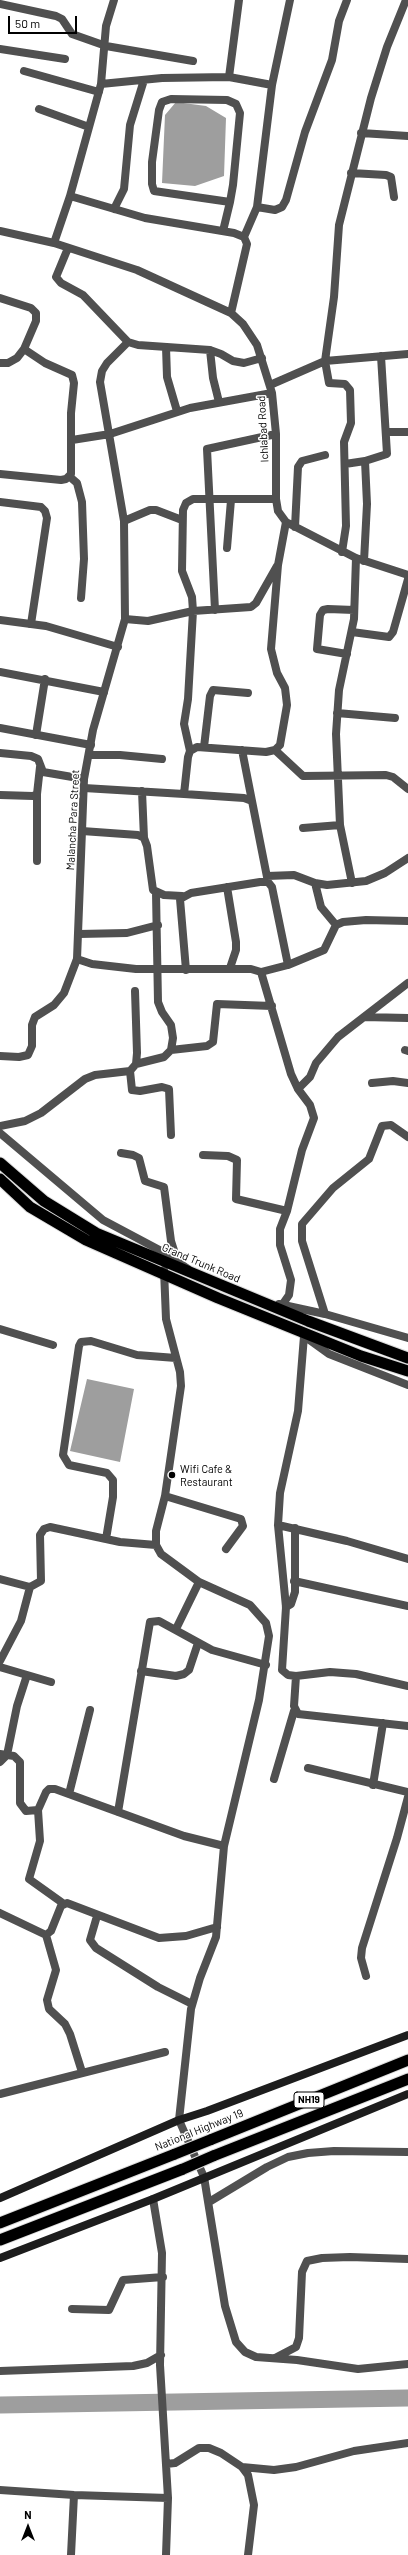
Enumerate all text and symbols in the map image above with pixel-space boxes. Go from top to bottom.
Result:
scale bar [10,8,79,34]
text: 50 m [15,16,40,30]
street label: Ichlabad Road [255,395,271,463]
street label: Malancha Para Street [64,769,82,871]
street label: Grand Trunk Road [160,1241,242,1285]
place label: Wifi Cafe & Restaurant [180,1462,233,1488]
marker: Wifi Cafe & Restaurant [167,1470,177,1480]
road number: NH19 [294,2092,324,2108]
street label: National Highway 19 [153,2106,245,2154]
north arrow [8,2507,48,2547]
text: N [24,2508,32,2521]

